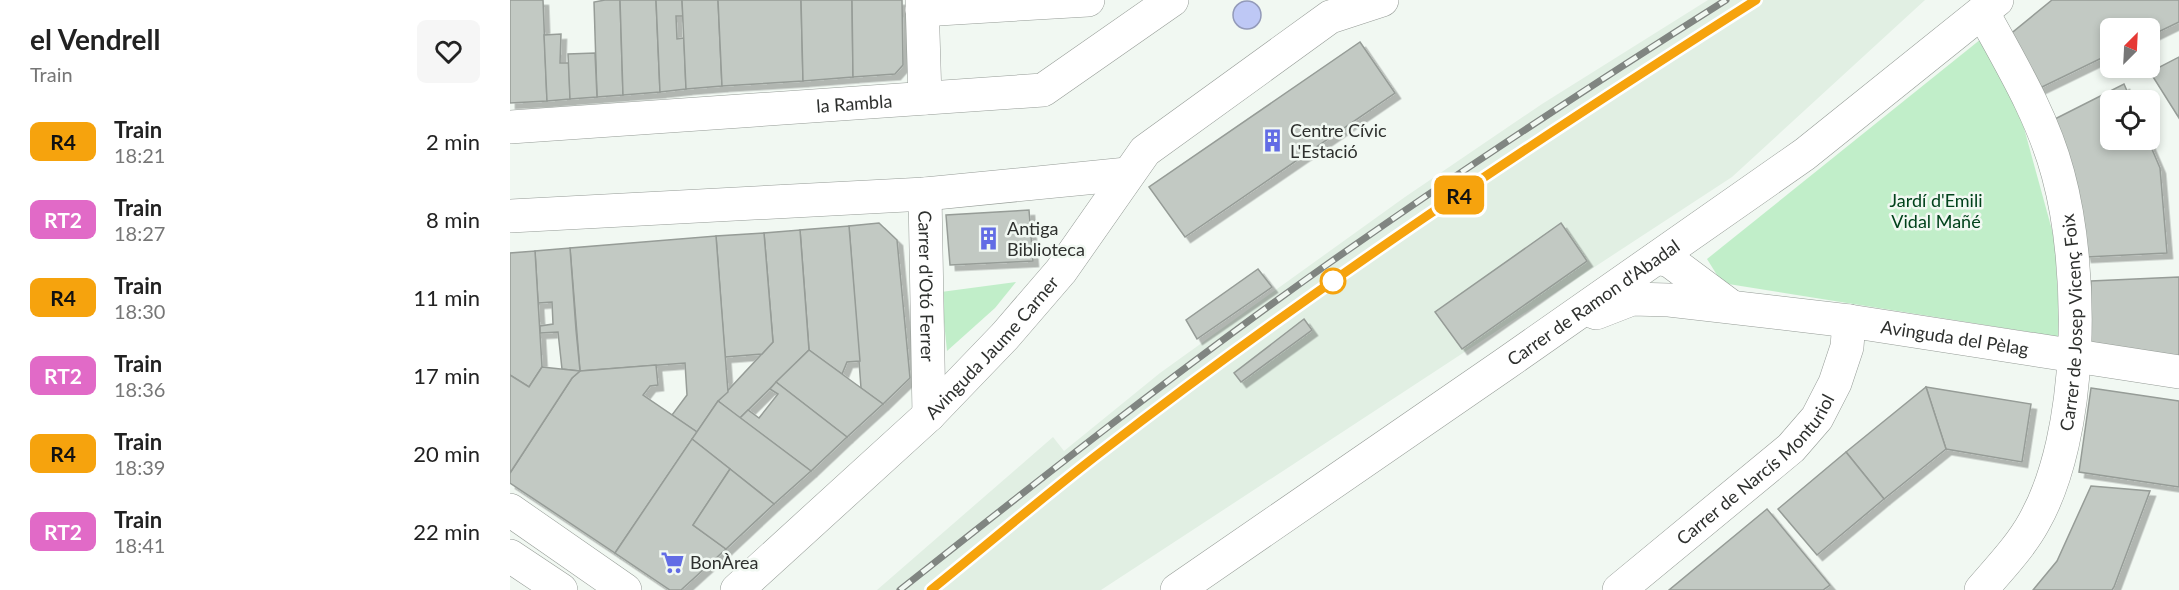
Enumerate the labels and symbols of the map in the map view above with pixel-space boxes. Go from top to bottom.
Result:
north arrow [2100,18,2160,78]
street label: la Rambla [815,90,893,117]
place label: Centre Cívic L'Estació [1290,119,1387,162]
building icon: Centre Cívic L'Estació [1259,127,1285,153]
line badge: R4 [1432,176,1486,214]
park label: Jardí d'Emili Vidal Mañé [1890,189,1983,232]
street label: Carrer d'Otó Ferrer [914,210,939,362]
street label: Carrer de Josep Vicenç Foix [2054,212,2086,433]
place label: Antiga Biblioteca [1007,217,1085,260]
building icon: Antiga Biblioteca [976,225,1002,251]
street label: Carrer de Ramon d'Abadal [1503,234,1684,370]
unlabelled marker [1320,268,1346,294]
street label: Avinguda Jaume Carner [920,271,1063,423]
street label: Avinguda del Pèlag [1880,315,2030,360]
street label: Carrer de Narcís Monturiol [1672,390,1838,549]
supermarket icon: BonÀrea [659,549,685,575]
place label: BonÀrea [690,551,759,573]

